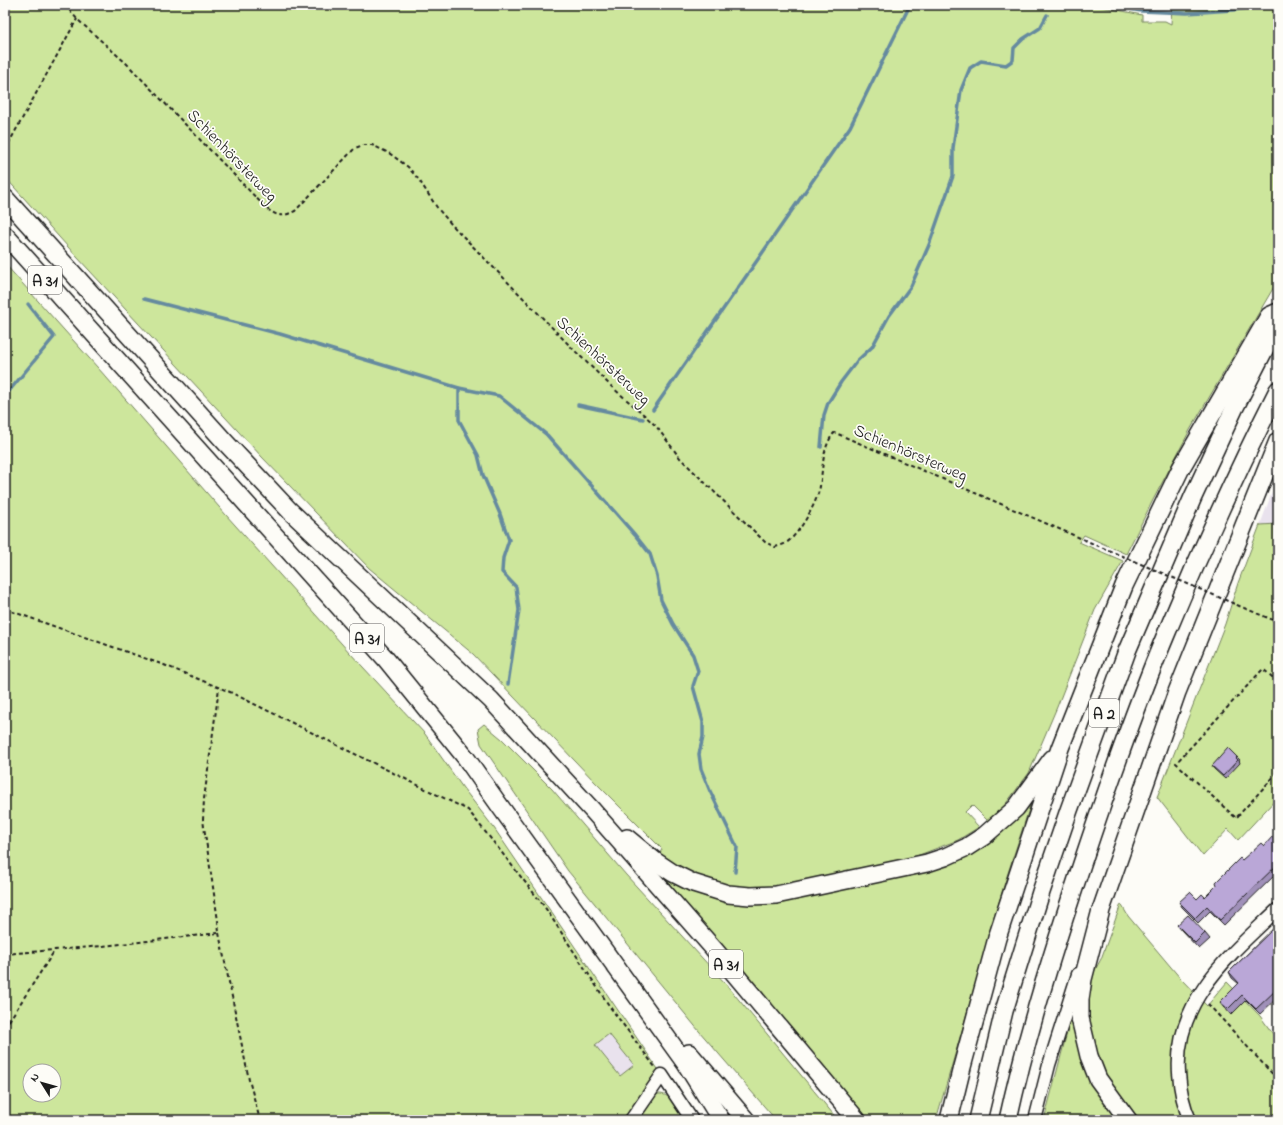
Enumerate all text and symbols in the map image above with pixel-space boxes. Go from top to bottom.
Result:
street label: Schienhörsterweg [179,104,283,210]
road number: A 31 [28,266,62,294]
street label: Schienhörsterweg [549,311,656,413]
street label: Schienhörsterweg [849,418,971,490]
road number: A 31 [350,624,384,652]
road number: A 2 [1089,699,1119,727]
road number: A 31 [709,950,743,978]
north arrow [22,1063,62,1103]
text: N [26,1070,43,1085]

